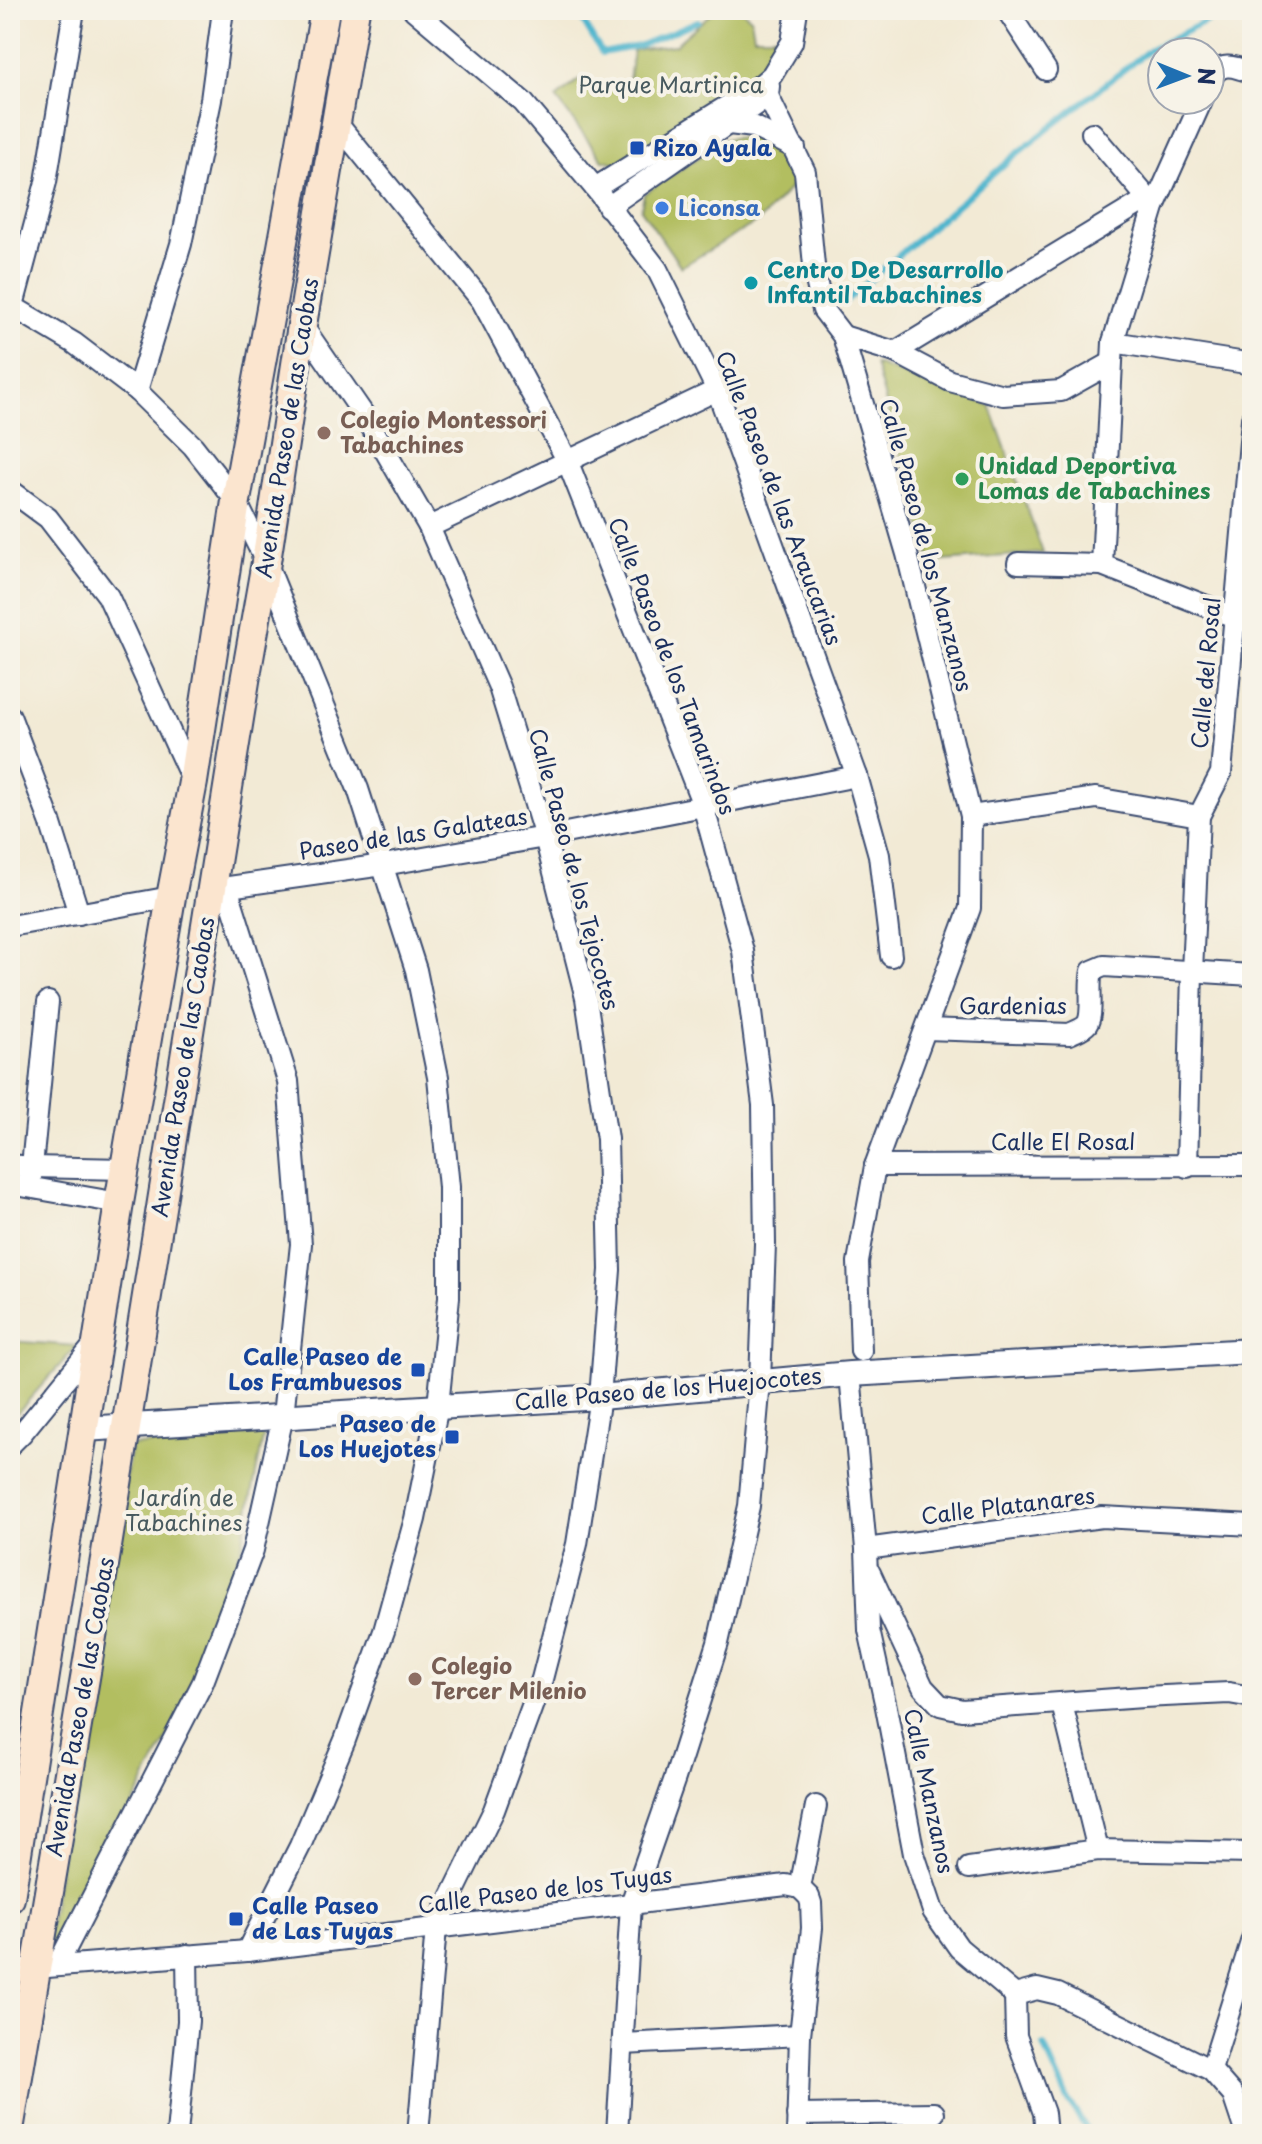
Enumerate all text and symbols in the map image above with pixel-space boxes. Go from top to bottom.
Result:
north arrow [1146,36,1226,116]
park label: Parque Martinica [578,67,764,100]
text: N [1191,67,1224,85]
place label: Rizo Ayala [653,130,773,163]
marker: Rizo Ayala [628,139,646,157]
place label: Liconsa [678,190,761,223]
marker: Liconsa [653,199,671,217]
place label: Centro De Desarrollo Infantil Tabachines [767,252,1004,310]
marker: Centro De Desarrollo Infantil Tabachines [742,274,760,292]
street label: Avenida Paseo de las Caobas [245,275,326,580]
street label: Calle Paseo de las Araucarias [709,345,852,650]
street label: Calle Paseo de los Manzanos [872,394,983,695]
place label: Colegio Montessori Tabachines [340,402,547,460]
marker: Colegio Montessori Tabachines [315,424,333,442]
place label: Unidad Deportiva Lomas de Tabachines [978,448,1210,506]
marker: Unidad Deportiva Lomas de Tabachines [953,470,971,488]
street label: Calle Paseo de los Tamarindos [601,512,745,819]
street label: Calle del Rosal [1181,596,1228,750]
street label: Calle Paseo de los Tejocotes [522,724,629,1013]
street label: Paseo de las Galateas [296,798,529,867]
street label: Avenida Paseo de las Caobas [141,914,222,1219]
street label: Gardenias [959,988,1067,1021]
street label: Calle El Rosal [991,1124,1135,1157]
place label: Calle Paseo de Los Frambuesos [228,1339,402,1397]
street label: Calle Paseo de los Huejocotes [513,1358,823,1417]
marker: Calle Paseo de Los Frambuesos [409,1361,427,1379]
place label: Paseo de Los Huejotes [299,1406,436,1464]
marker: Paseo de Los Huejotes [443,1428,461,1446]
street label: Calle Platanares [919,1477,1097,1532]
park label: Jardín de Tabachines [125,1480,243,1538]
street label: Avenida Paseo de las Caobas [36,1554,121,1859]
place label: Colegio Tercer Milenio [431,1648,586,1706]
marker: Colegio Tercer Milenio [406,1670,424,1688]
street label: Calle Manzanos [897,1705,964,1876]
street label: Calle Paseo de los Tuyas [416,1857,674,1920]
place label: Calle Paseo de Las Tuyas [252,1888,393,1946]
marker: Calle Paseo de Las Tuyas [227,1910,245,1928]

